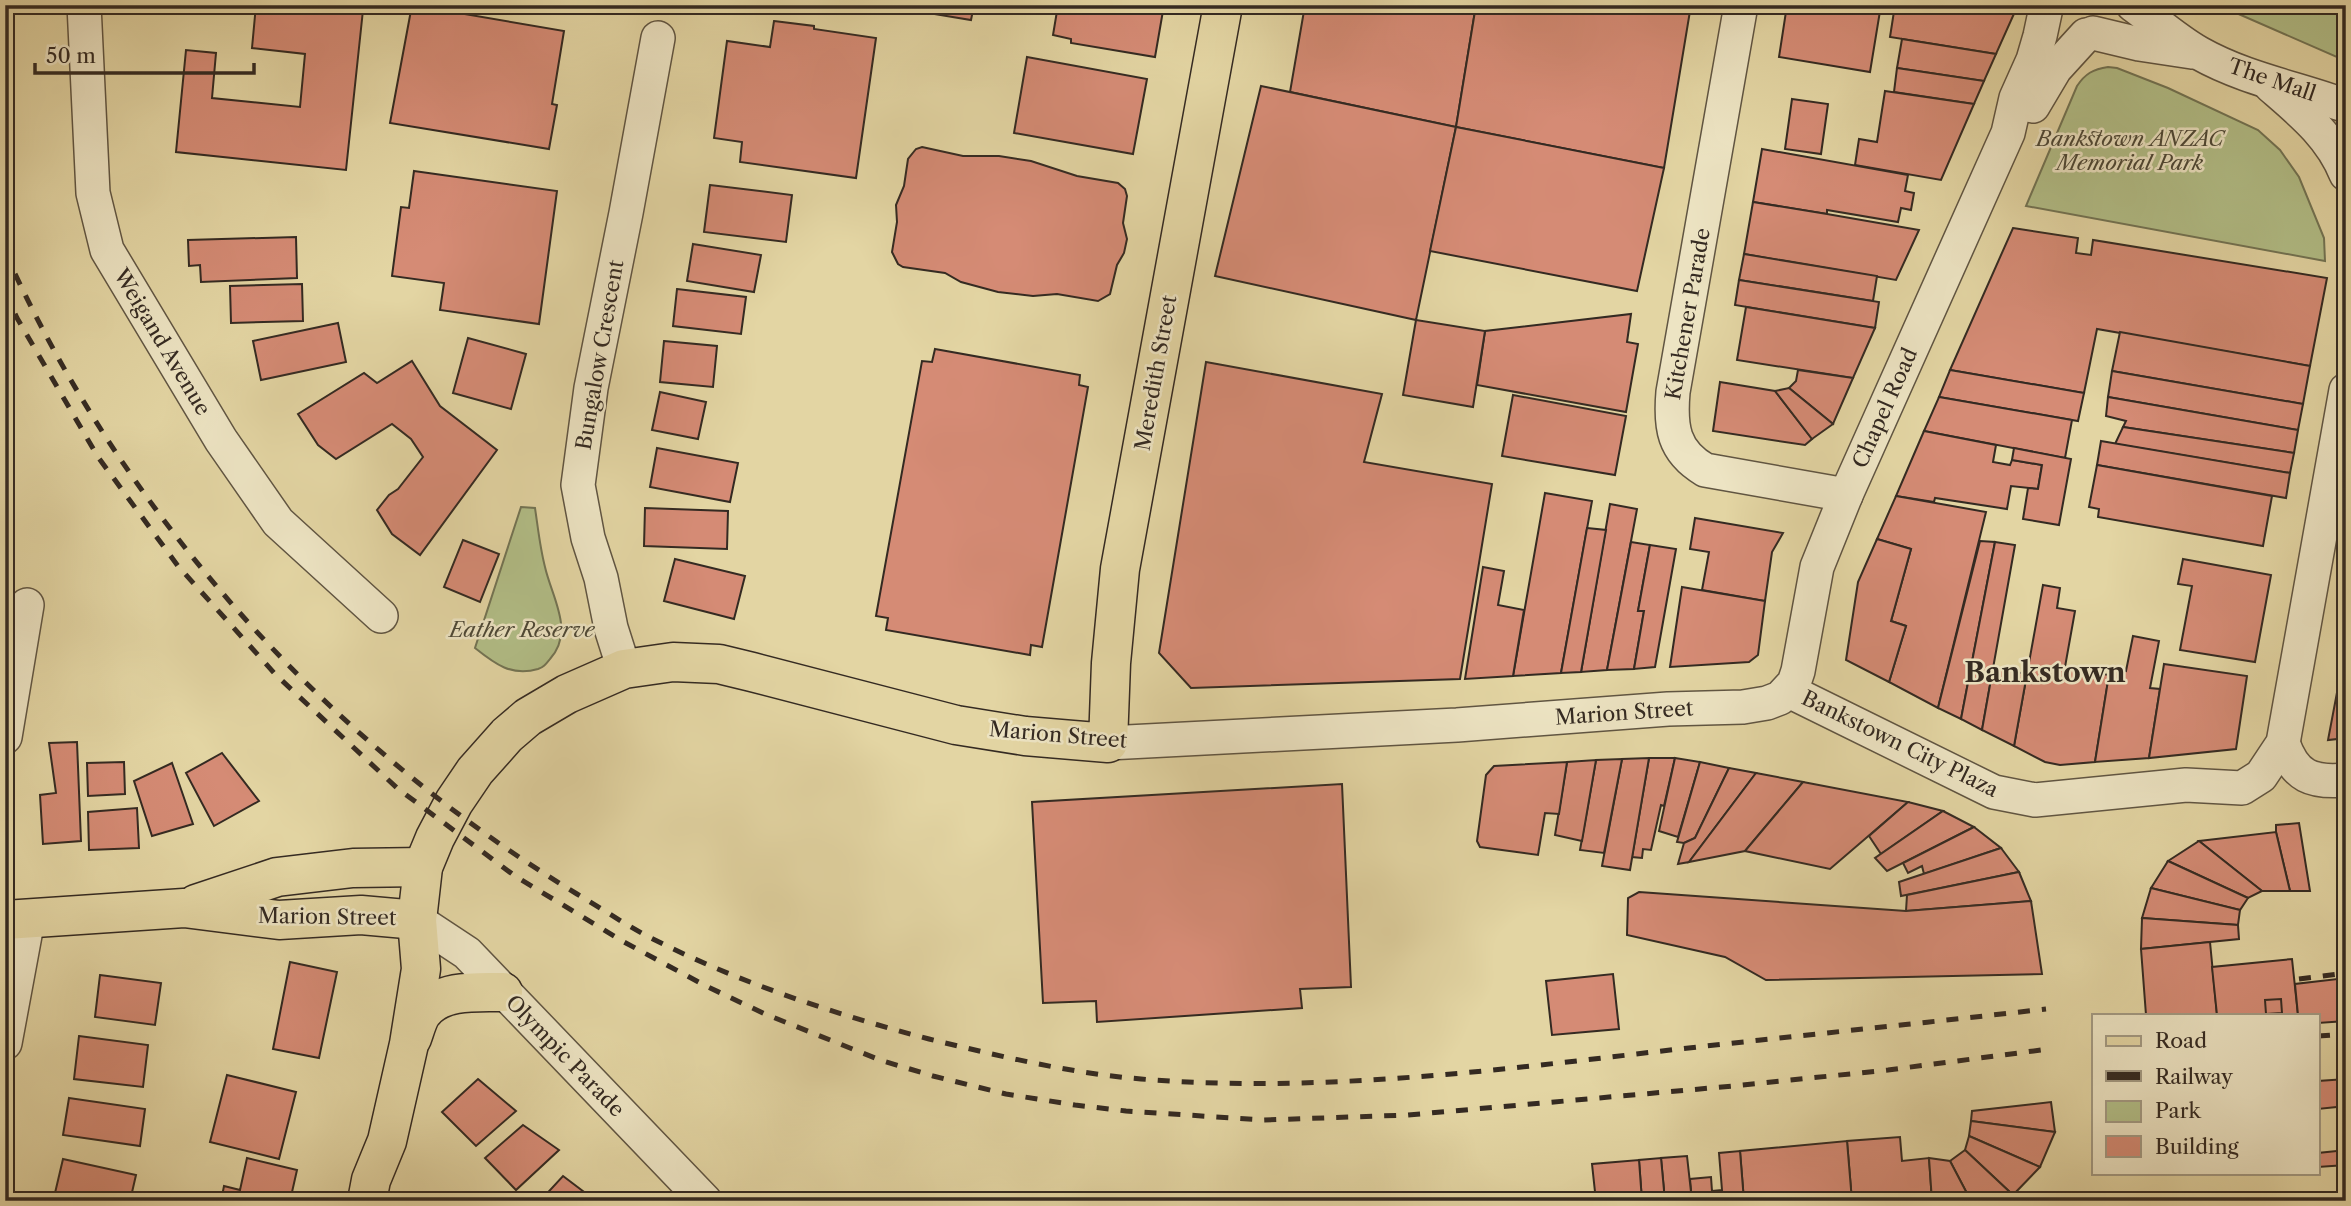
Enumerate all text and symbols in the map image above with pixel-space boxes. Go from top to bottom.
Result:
scale bar [35,32,254,76]
text: 50 m [46,43,96,68]
street label: The Mall [2225,53,2319,106]
park label: Bankstown ANZAC Memorial Park [2034,126,2226,175]
street label: Kitchener Parade [1660,226,1715,402]
street label: Bungalow Crescent [570,257,629,452]
street label: Weigand Avenue [108,263,216,420]
street label: Meredith Street [1130,293,1182,453]
street label: Chapel Road [1847,344,1922,472]
park label: Eather Reserve [447,617,596,642]
district label: Bankstown [1964,655,2126,689]
street label: Bankstown City Plaza [1798,685,2003,802]
street label: Marion Street [1554,695,1694,730]
street label: Marion Street [988,716,1129,753]
street label: Marion Street [258,903,397,930]
street label: Olympic Parade [501,990,630,1122]
legend [2092,1014,2320,1174]
text: Road [2155,1028,2207,1053]
text: Railway [2155,1064,2233,1089]
text: Park [2155,1098,2201,1123]
text: Building [2155,1134,2240,1159]

